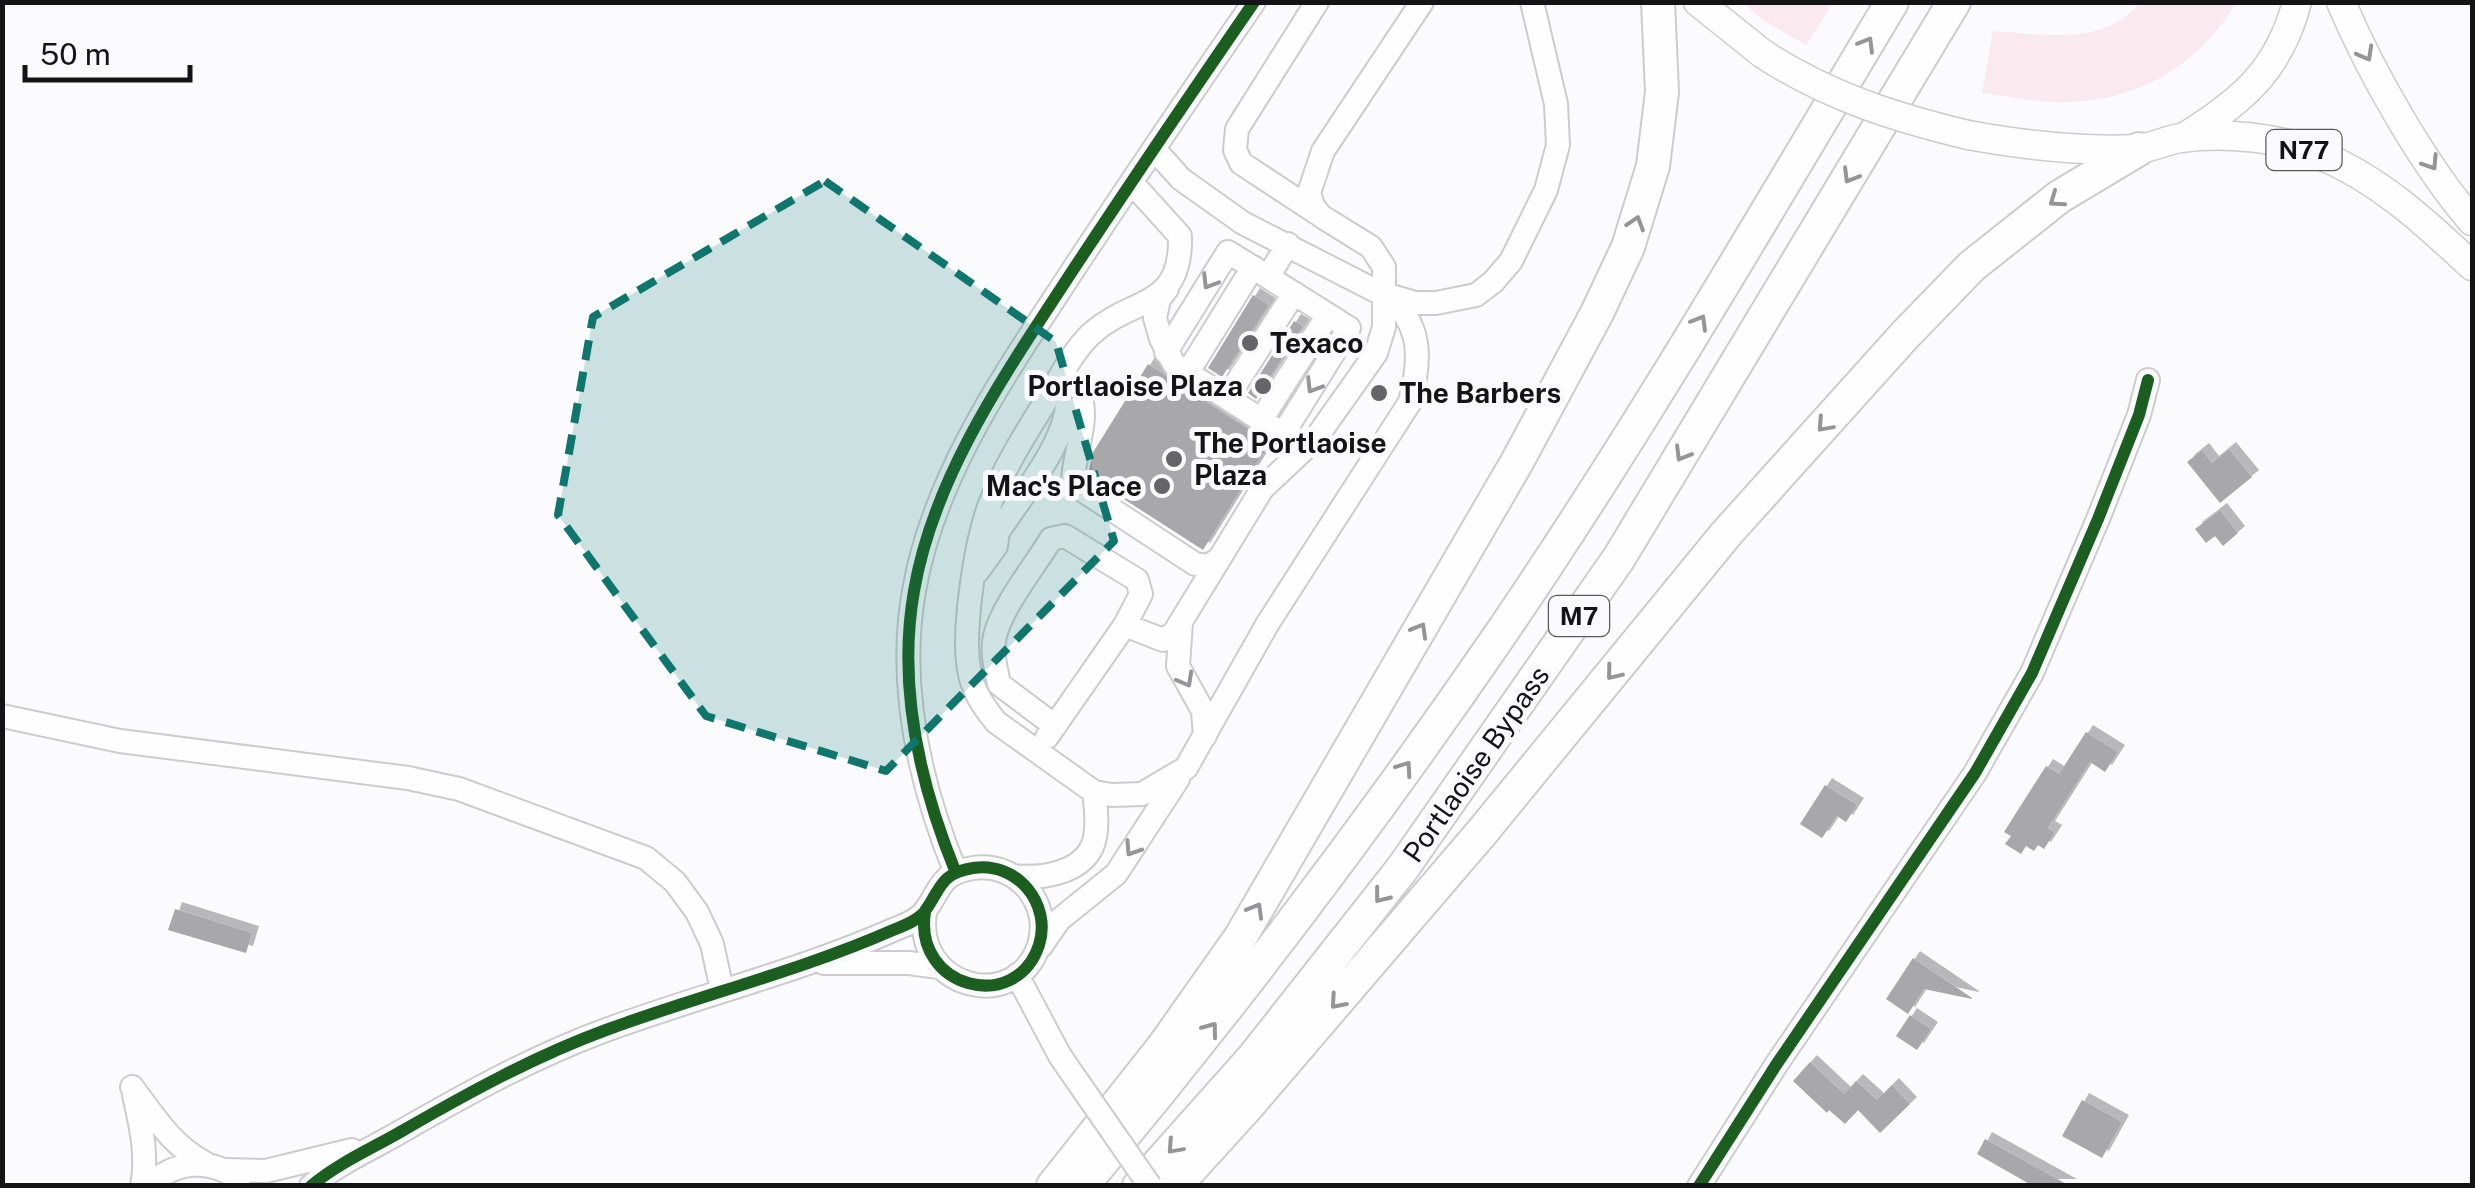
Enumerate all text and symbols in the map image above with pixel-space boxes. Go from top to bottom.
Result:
scale bar [25,20,190,82]
text: 50 m [40,36,111,72]
one-way arrow [1855,37,1874,55]
one-way arrow [2353,43,2373,61]
road number: N77 [2266,130,2342,170]
one-way arrow [2419,153,2438,171]
one-way arrow [1843,165,1862,183]
one-way arrow [2049,188,2068,206]
one-way arrow [1624,215,1644,232]
one-way arrow [1202,271,1221,289]
one-way arrow [1688,315,1707,333]
place label: Texaco [1270,326,1363,359]
marker: Texaco [1239,332,1261,354]
place label: Portlaoise Plaza [1027,369,1243,402]
marker: Portlaoise Plaza [1252,375,1274,397]
one-way arrow [1306,375,1325,393]
place label: The Barbers [1399,376,1561,409]
marker: The Barbers [1368,382,1390,404]
one-way arrow [1817,413,1835,432]
place label: The Portlaoise Plaza [1194,426,1387,491]
one-way arrow [1675,443,1694,461]
marker: The Portlaoise Plaza [1163,448,1185,470]
place label: Mac's Place [986,469,1142,502]
marker: Mac's Place [1151,475,1173,497]
road number: M7 [1549,596,1609,636]
one-way arrow [1408,622,1427,640]
street label: Portlaoise Bypass [1396,659,1556,868]
one-way arrow [1607,661,1625,679]
one-way arrow [1174,669,1194,687]
one-way arrow [1393,761,1411,779]
one-way arrow [1126,839,1145,857]
one-way arrow [1375,885,1393,903]
one-way arrow [1244,903,1263,921]
one-way arrow [1330,991,1348,1009]
one-way arrow [1200,1022,1217,1040]
one-way arrow [1168,1135,1186,1154]

